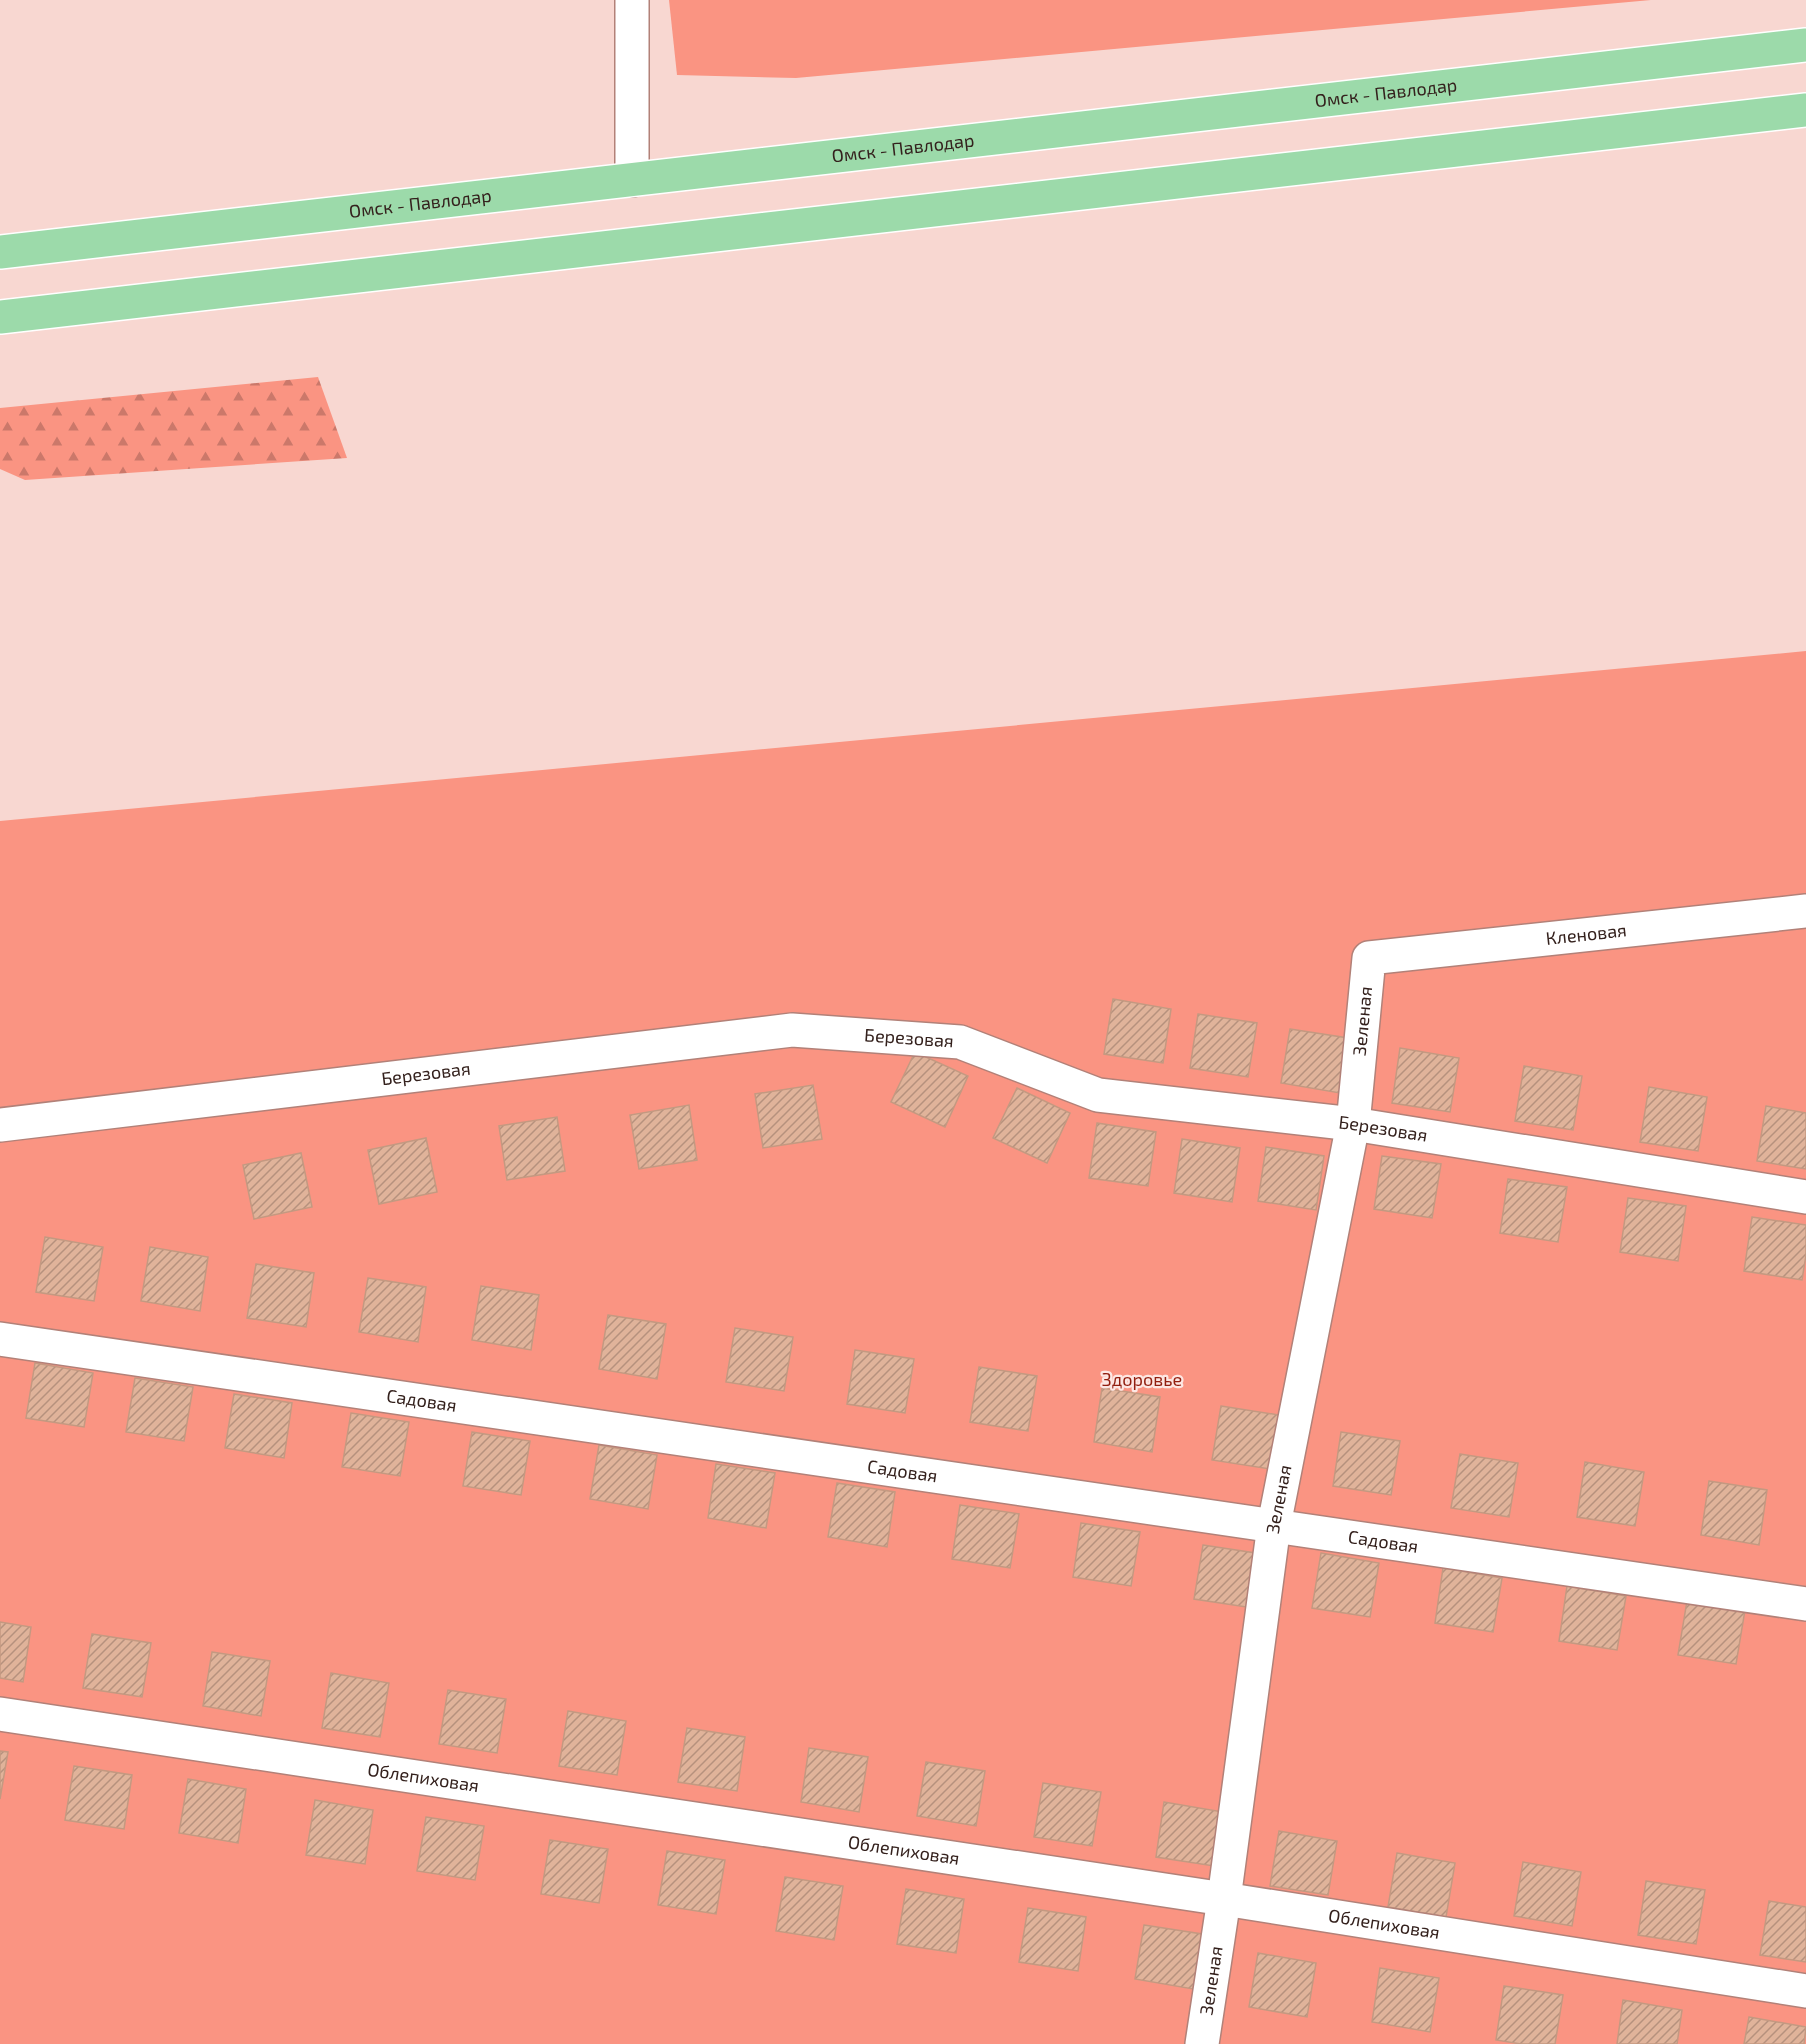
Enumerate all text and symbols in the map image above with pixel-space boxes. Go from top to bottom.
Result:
street label: Омск - Павлодар [1313,73,1458,111]
street label: Омск - Павлодар [831,128,975,167]
street label: Омск - Павлодар [348,184,493,222]
street label: Кленовая [1545,918,1628,949]
street label: Зеленая [1348,985,1376,1057]
street label: Березовая [864,1023,955,1052]
street label: Березовая [380,1057,472,1089]
street label: Березовая [1338,1110,1429,1146]
park label: Здоровье [1102,1368,1182,1390]
street label: Садовая [385,1384,458,1416]
street label: Садовая [866,1454,939,1486]
street label: Зеленая [1261,1463,1296,1535]
street label: Садовая [1347,1525,1420,1557]
street label: Облепиховая [366,1758,481,1796]
street label: Облепиховая [847,1830,961,1869]
street label: Облепиховая [1327,1904,1442,1943]
street label: Зеленая [1195,1944,1227,2017]

